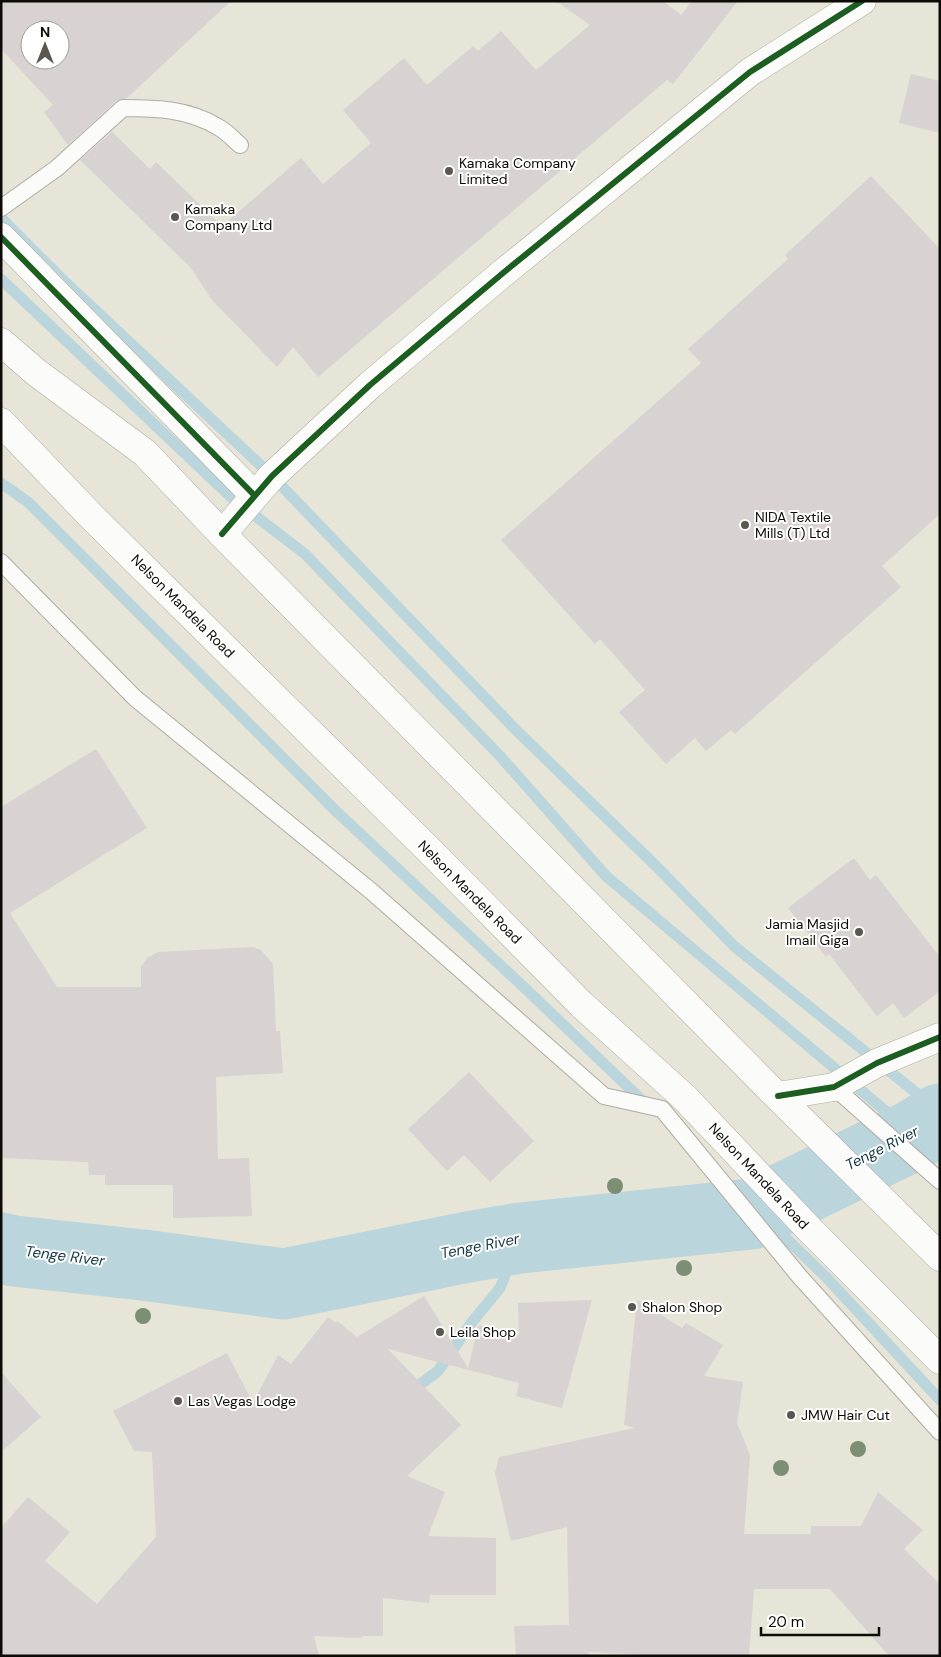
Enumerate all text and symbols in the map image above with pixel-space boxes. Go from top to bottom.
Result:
north arrow [20,20,70,70]
text: N [40,23,50,41]
place label: Kamaka Company Limited [459,154,576,188]
marker: Kamaka Company Limited [443,165,455,177]
place label: Kamaka Company Ltd [185,200,272,234]
marker: Kamaka Company Ltd [169,211,181,223]
place label: NIDA Textile Mills (T) Ltd [755,508,831,542]
marker: NIDA Textile Mills (T) Ltd [739,519,751,531]
street label: Nelson Mandela Road [127,550,239,662]
street label: Nelson Mandela Road [414,836,526,948]
place label: Jamia Masjid Imail Giga [765,915,849,949]
marker: Jamia Masjid Imail Giga [853,926,865,938]
street label: Nelson Mandela Road [705,1119,813,1233]
water label: Tenge River [842,1121,922,1175]
water label: Tenge River [439,1228,521,1263]
water label: Tenge River [24,1241,106,1271]
place label: Shalon Shop [642,1298,722,1316]
marker: Shalon Shop [626,1301,638,1313]
place label: Leila Shop [450,1323,516,1341]
marker: Leila Shop [434,1326,446,1338]
place label: Las Vegas Lodge [188,1392,296,1410]
marker: Las Vegas Lodge [172,1395,184,1407]
place label: JMW Hair Cut [801,1406,890,1424]
marker: JMW Hair Cut [785,1409,797,1421]
scale bar [761,1604,878,1636]
text: 20 m [768,1612,804,1632]

